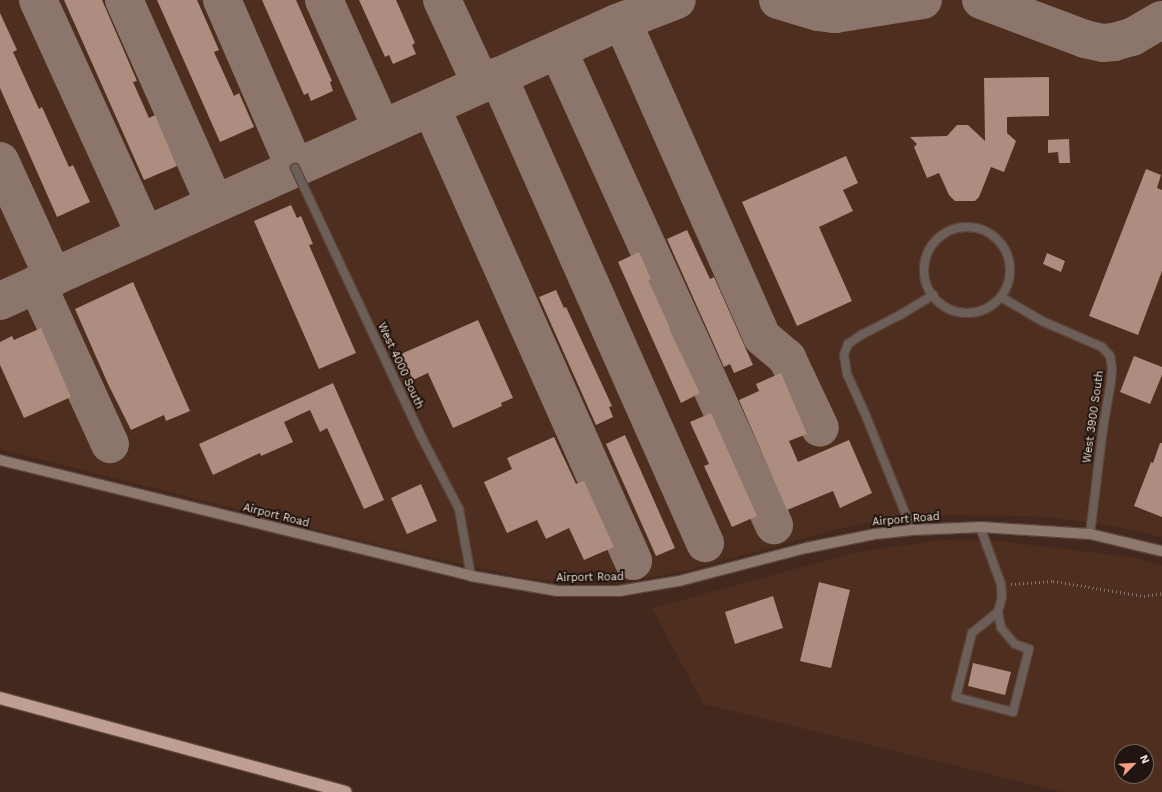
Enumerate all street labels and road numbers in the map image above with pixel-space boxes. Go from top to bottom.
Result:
street label: West 4000 South [374,321,426,411]
street label: West 3900 South [1081,370,1107,464]
street label: Airport Road [242,501,310,531]
street label: Airport Road [872,510,940,530]
street label: Airport Road [556,571,624,585]

